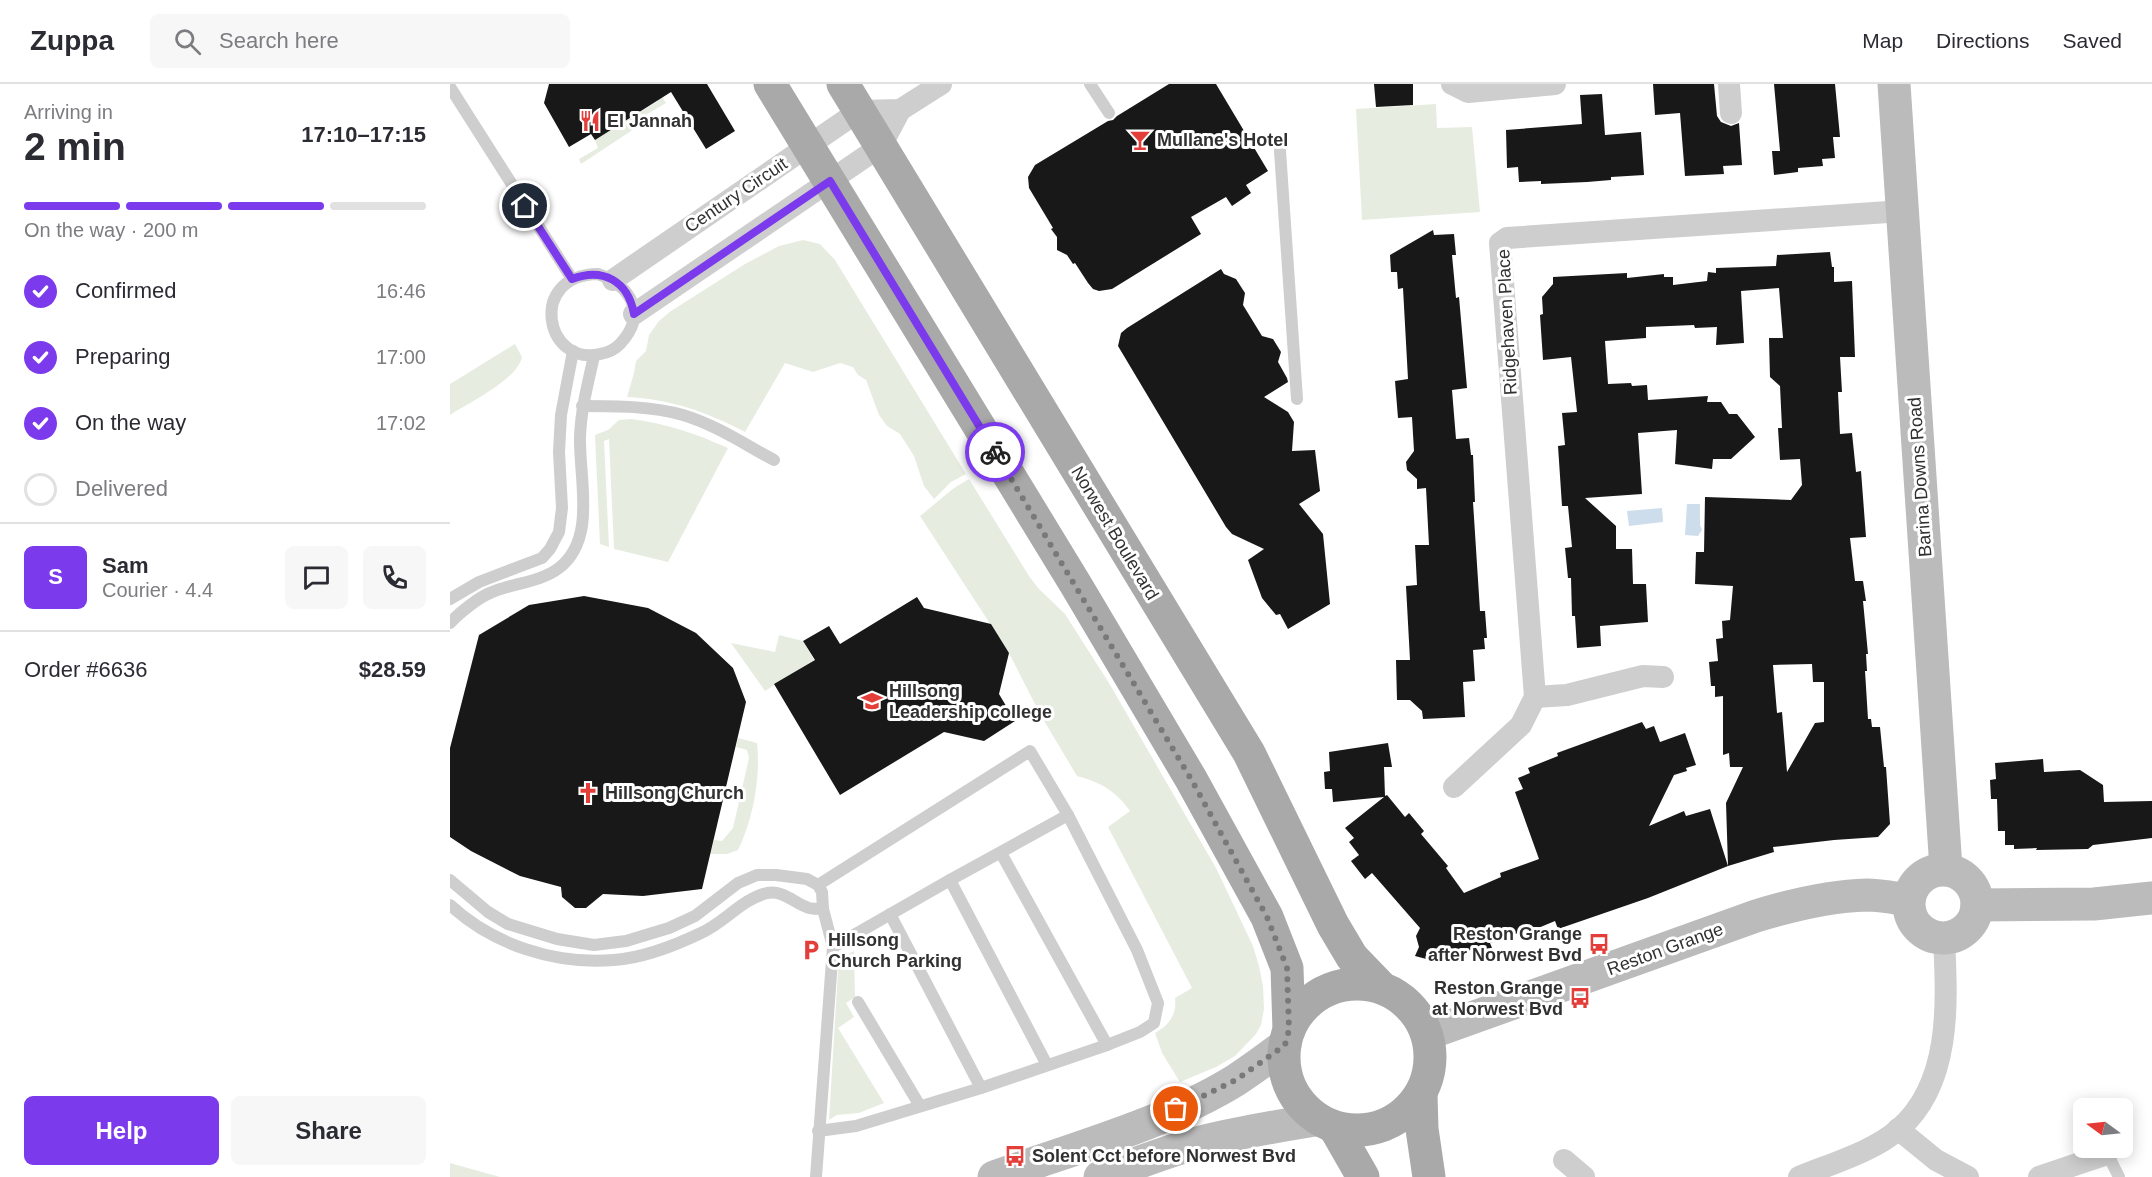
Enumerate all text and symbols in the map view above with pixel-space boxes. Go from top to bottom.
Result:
search box [150,14,570,68]
text: Zuppa [30,25,114,56]
icon: search [171,25,204,58]
text: Search here [219,28,339,53]
text: Map [1862,29,1903,52]
text: Directions [1936,29,2029,52]
text: Saved [2062,29,2122,52]
text: Arriving in [24,101,113,123]
restaurant icon: El Jannah [578,109,602,133]
place label: El Jannah [607,111,692,131]
text: 17:10–17:15 [301,122,426,147]
text: 2 min [24,125,126,168]
bar icon: Mullane's Hotel [1128,128,1152,152]
place label: Mullane's Hotel [1157,130,1288,150]
street label: Century Circuit [681,153,791,237]
pin [499,180,550,231]
icon: home [508,189,541,222]
text: On the way · 200 m [24,219,199,241]
street label: Ridgehaven Place [1493,249,1521,395]
icon: check [24,275,57,308]
text: Confirmed [75,278,176,303]
text: 16:46 [376,280,426,302]
icon: check [24,341,57,374]
text: Preparing [75,344,170,369]
text: 17:00 [376,346,426,368]
street label: Barina Downs Road [1904,396,1936,558]
icon: check [24,407,57,440]
text: On the way [75,410,186,435]
text: 17:02 [376,412,426,434]
courier [965,422,1025,482]
icon: bike [979,436,1012,469]
street label: Norwest Boulevard [1067,463,1163,603]
text: Delivered [75,476,168,501]
button: chat [285,546,348,609]
button: phone [363,546,426,609]
text: Sam [102,553,148,578]
text: S [48,564,63,589]
text: Courier · 4.4 [102,579,213,601]
text: Order #6636 [24,657,148,682]
text: $28.59 [359,657,426,682]
place label: Hillsong Leadership college [889,681,1052,722]
school or university icon: Hillsong Leadership college [860,689,884,713]
church icon: Hillsong Church [576,781,600,805]
place label: Hillsong Church [605,783,744,803]
street label: Reston Grange [1604,919,1726,979]
place label: Reston Grange after Norwest Bvd [1428,924,1582,965]
place label: Hillsong Church Parking [828,930,962,971]
bus stop icon: Reston Grange after Norwest Bvd [1587,932,1611,956]
parking icon: Hillsong Church Parking [799,938,823,962]
place label: Reston Grange at Norwest Bvd [1432,978,1563,1019]
bus stop icon: Reston Grange at Norwest Bvd [1568,986,1592,1010]
pin [1150,1083,1201,1134]
icon: bag [1159,1092,1192,1125]
button: Help [24,1096,219,1165]
button: Share [231,1096,426,1165]
north arrow [2073,1098,2133,1158]
map controls [2073,1098,2133,1158]
bus stop icon: Solent Cct before Norwest Bvd [1003,1144,1027,1168]
place label: Solent Cct before Norwest Bvd [1032,1146,1296,1166]

